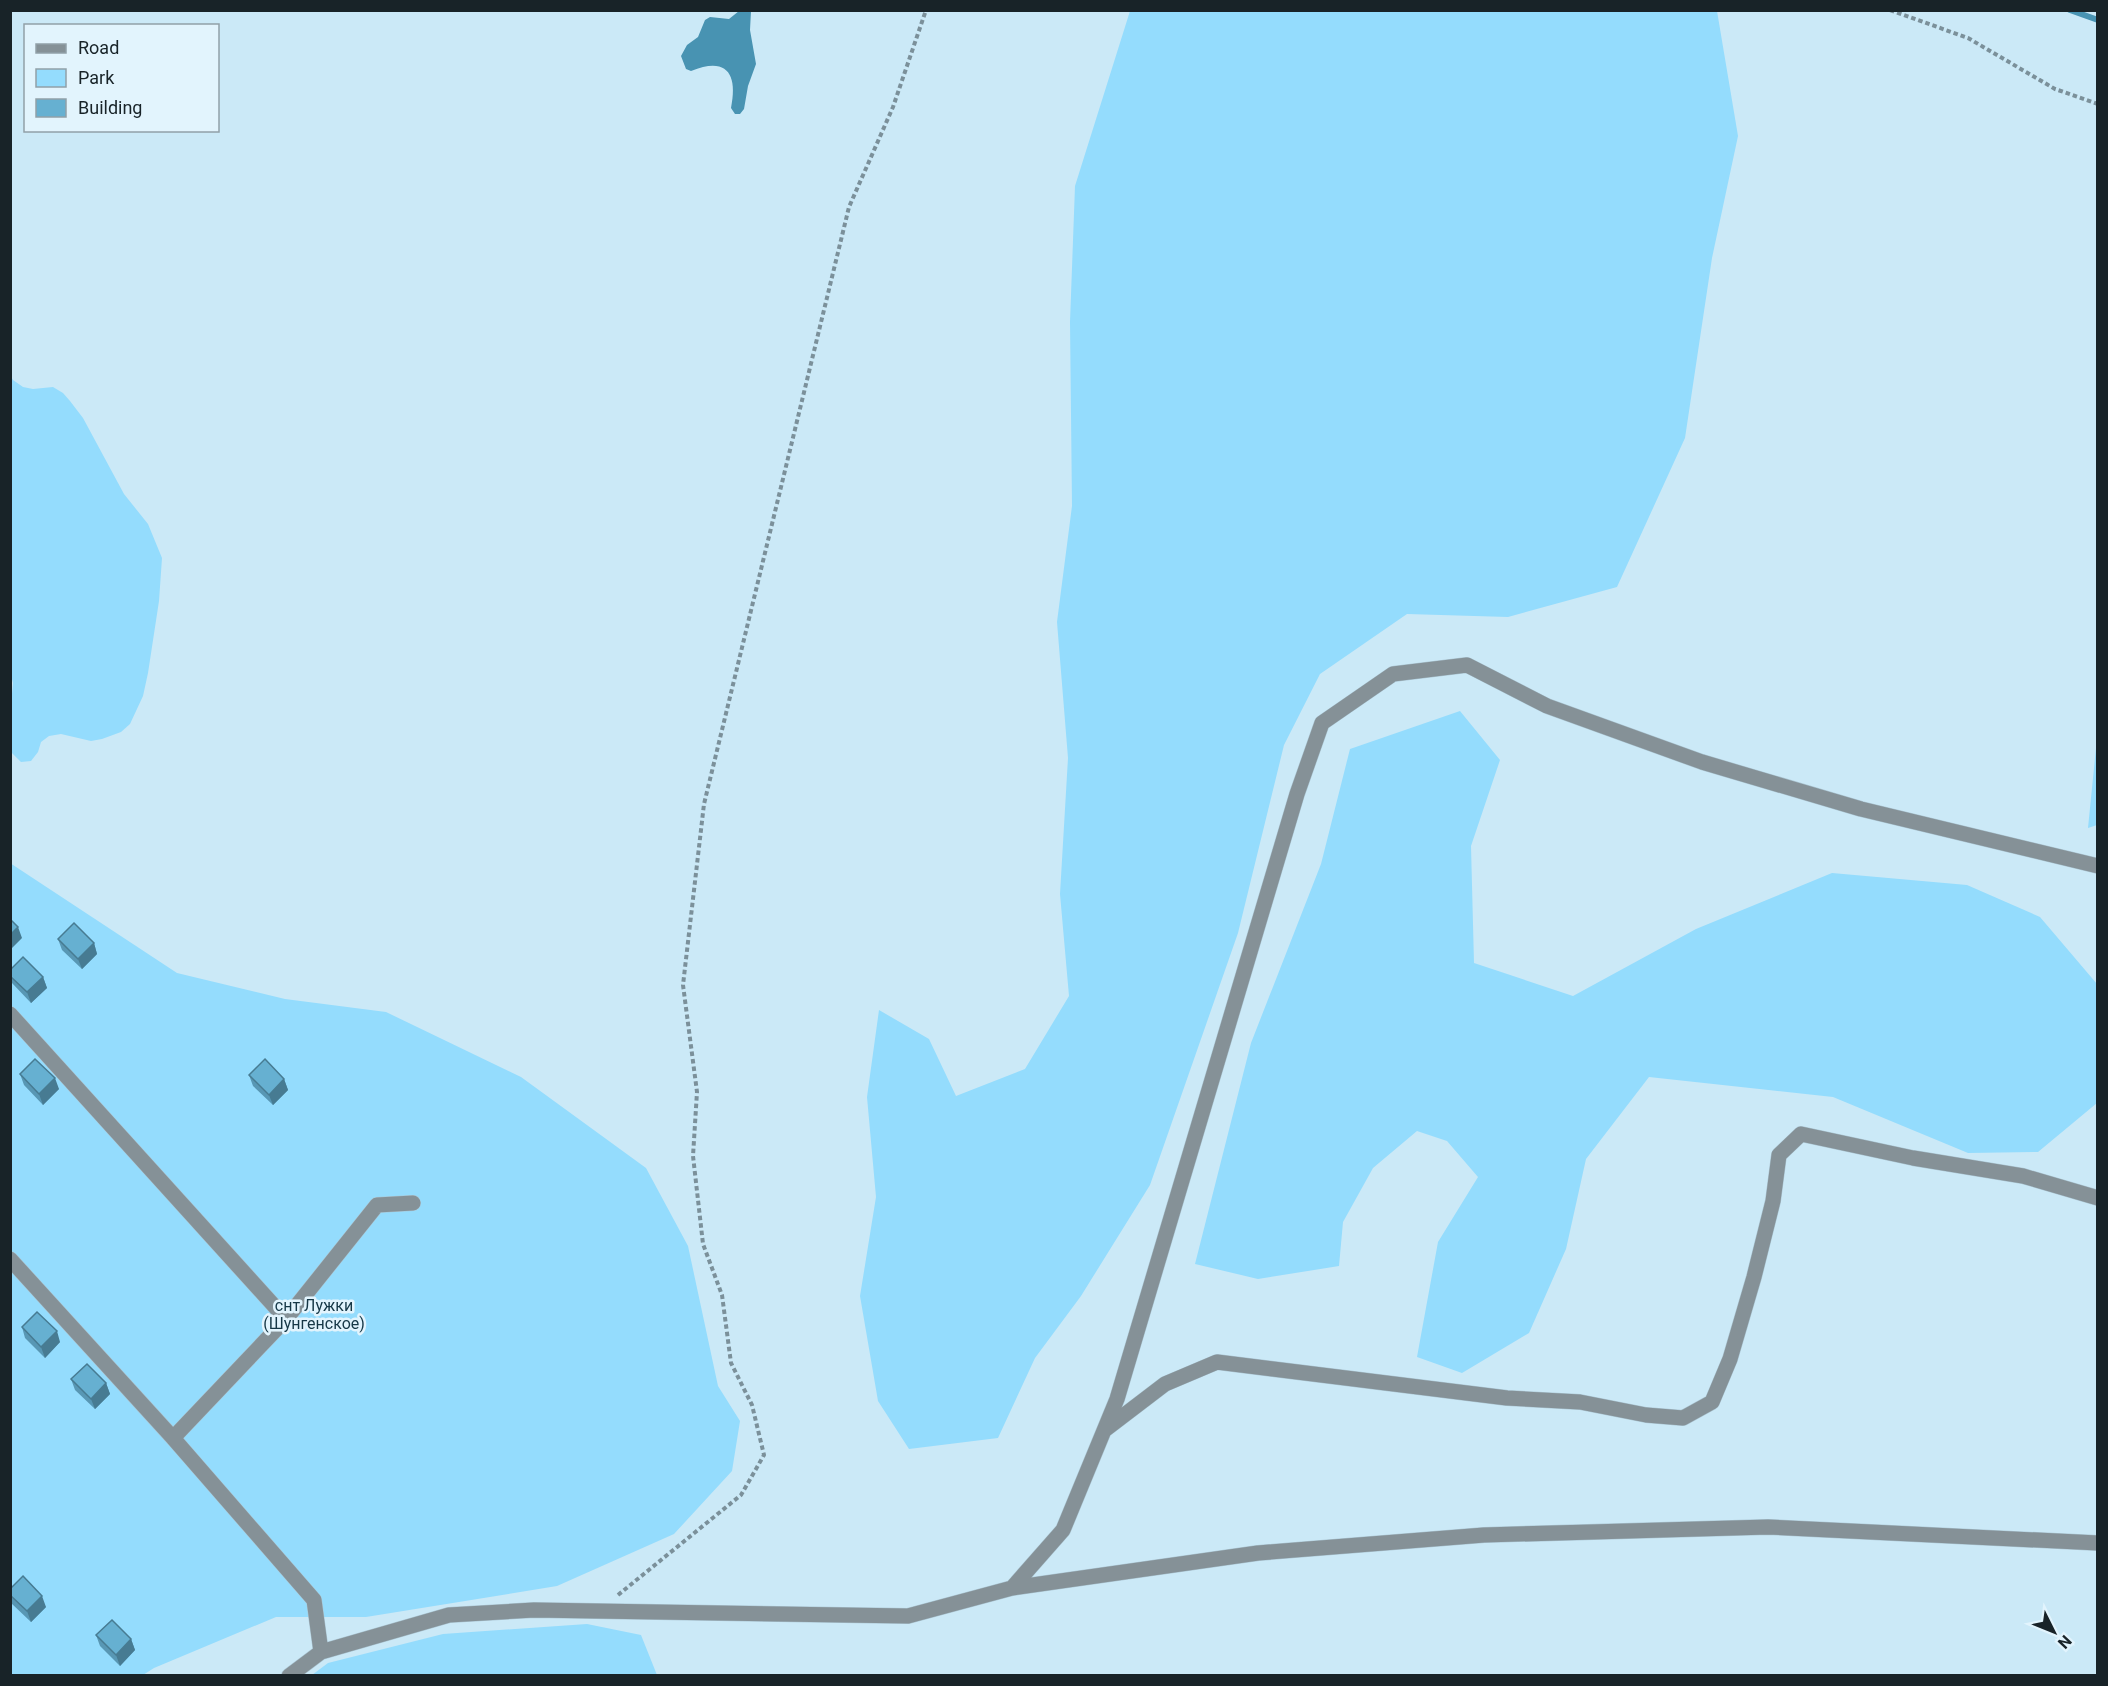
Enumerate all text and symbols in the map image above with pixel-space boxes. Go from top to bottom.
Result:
legend [24,24,219,132]
text: Road [78,37,119,58]
text: Park [78,67,115,88]
text: Building [78,97,142,118]
park label: снт Лужки (Шунгенское) [263,1296,365,1333]
north arrow [2024,1602,2084,1662]
text: N [2054,1631,2075,1652]

